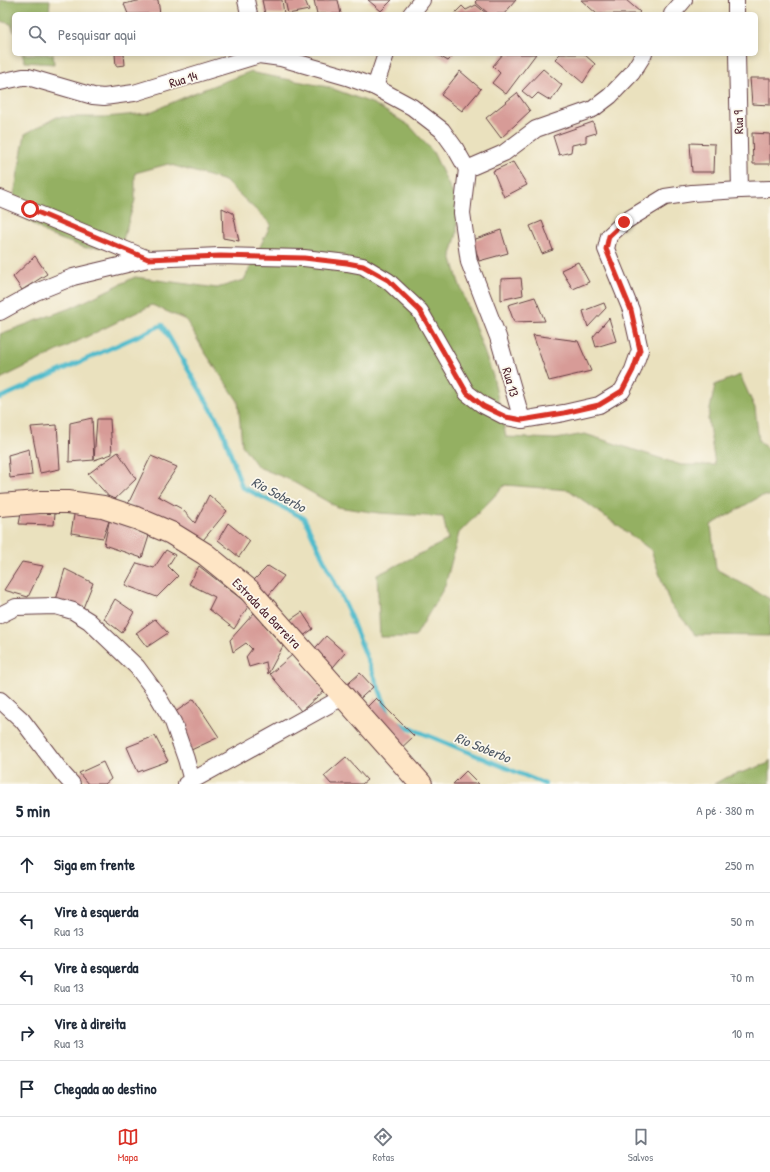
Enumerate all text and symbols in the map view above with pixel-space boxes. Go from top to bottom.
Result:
search box [12,12,758,56]
icon: search [26,23,48,45]
text: Pesquisar aqui [58,24,136,45]
street label: Rua 14 [167,66,200,92]
street label: Rua 9 [729,110,747,134]
route start [21,200,39,218]
route end [615,213,633,231]
street label: Rua 13 [498,365,524,399]
water label: Rio Soberbo [249,472,311,517]
street label: Estrada da Barreira [229,574,305,652]
water label: Rio Soberbo [452,727,515,767]
text: 5 min [16,799,50,822]
text: A pé · 380 m [696,801,754,819]
icon: ahead [16,854,38,876]
text: Siga em frente [54,854,135,875]
text: 250 m [725,856,754,874]
text: Vire à esquerda [54,901,138,922]
icon: left [16,910,38,932]
text: 50 m [731,912,754,930]
text: Rua 13 [54,922,84,940]
text: Vire à esquerda [54,957,138,978]
icon: left [16,966,38,988]
text: 70 m [730,968,754,986]
text: Rua 13 [54,978,84,996]
text: Vire à direita [54,1013,126,1034]
icon: right [16,1022,38,1044]
text: 10 m [732,1024,754,1042]
text: Rua 13 [54,1034,84,1052]
icon: arrive [16,1078,38,1100]
text: Chegada ao destino [54,1078,157,1099]
tab: Mapa [117,1126,139,1164]
tab: Rotas [372,1126,394,1164]
tab: Salvos [628,1126,653,1164]

